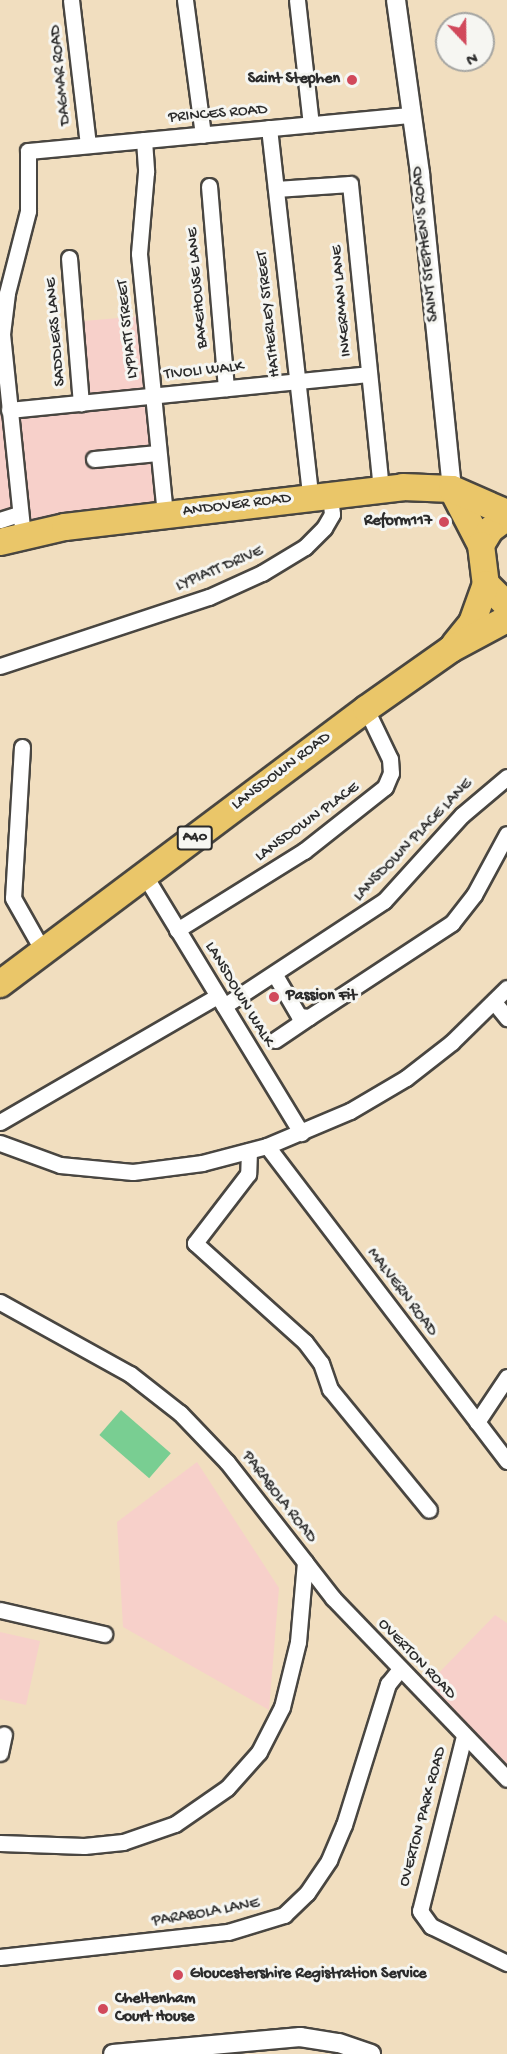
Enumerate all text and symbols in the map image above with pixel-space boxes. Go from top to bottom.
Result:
north arrow [435,12,495,72]
street label: DAGMAR ROAD [47,24,77,126]
text: N [463,47,480,68]
place label: Saint Stephen [248,70,340,90]
marker: Saint Stephen [345,73,359,87]
street label: PRINCES ROAD [168,101,268,129]
street label: SAINT STEPHEN'S ROAD [409,165,445,323]
street label: BAKEHOUSE LANE [184,227,214,349]
street label: INKERMAN LANE [329,244,357,358]
street label: HATHERLEY STREET [254,250,286,378]
street label: SADDLERS LANE [43,277,71,387]
street label: LYPIATT STREET [114,278,144,380]
street label: TIVOLI WALK [163,358,245,386]
street label: ANDOVER ROAD [182,490,292,522]
place label: Reform117 [364,512,432,532]
marker: Reform117 [437,515,451,529]
street label: LYPIATT DRIVE [173,543,267,597]
street label: LANSDOWN ROAD [229,729,335,815]
street label: LANSDOWN PLACE LANE [350,776,478,906]
street label: LANSDOWN PLACE [252,779,364,867]
road number: A40 [176,826,214,850]
street label: LANSDOWN WALK [199,939,277,1051]
place label: Passion Fit [286,987,357,1007]
marker: Passion Fit [267,990,281,1004]
street label: MALVERN ROAD [362,1245,440,1341]
street label: PARABOLA ROAD [236,1448,320,1548]
street label: OVERTON ROAD [373,1616,459,1704]
street label: OVERTON PARK ROAD [396,1745,452,1889]
street label: PARABOLA LANE [151,1895,261,1933]
place label: Gloucestershire Registration Service [190,1965,427,1985]
marker: Gloucestershire Registration Service [171,1968,185,1982]
place label: Cheltenham Court House [115,1990,195,2028]
marker: Cheltenham Court House [96,2002,110,2016]

